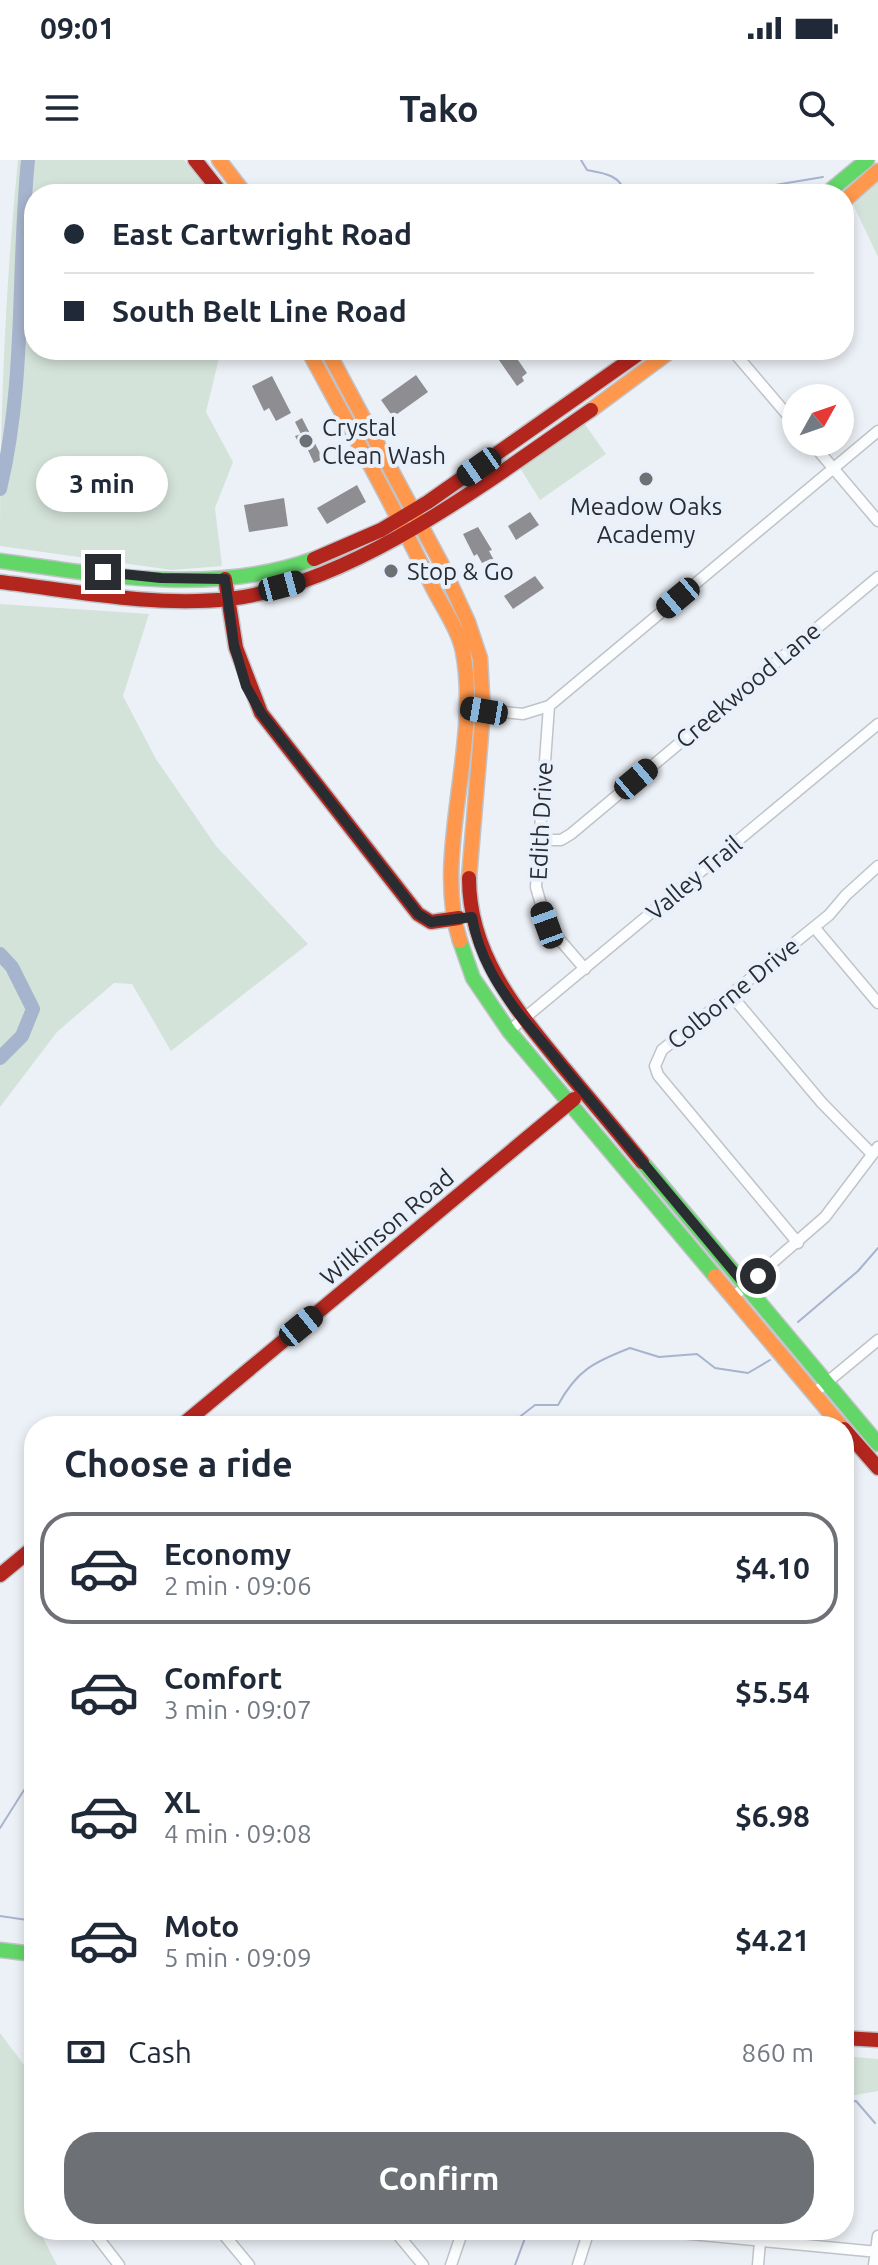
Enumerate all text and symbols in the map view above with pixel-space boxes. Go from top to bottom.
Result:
text: 09:01 [40,11,115,45]
icon: menu [40,86,84,130]
icon: search [794,86,838,130]
text: Tako [399,88,479,129]
text: East Cartwright Road [112,217,412,251]
text: South Belt Line Road [112,294,407,328]
north arrow [782,384,854,456]
map controls [782,384,854,456]
place label: Crystal Clean Wash [322,414,446,469]
marker: Crystal Clean Wash [297,432,315,450]
car [452,443,506,491]
callout: 3 min [37,456,169,512]
text: 3 min [69,469,135,498]
marker: Meadow Oaks Academy [637,470,655,488]
place label: Meadow Oaks Academy [570,493,722,548]
route end [85,554,121,590]
place label: Stop & Go [407,558,514,585]
marker: Stop & Go [382,562,400,580]
car [256,568,308,604]
car [652,573,704,623]
street label: Creekwood Lane [670,617,826,753]
car [458,695,510,727]
car [610,754,662,804]
street label: Edith Drive [524,761,558,881]
street label: Valley Trail [641,830,747,926]
car [528,898,566,952]
street label: Colborne Drive [662,932,804,1054]
street label: Wilkinson Road [315,1163,459,1291]
route start [740,1258,776,1294]
car [275,1302,327,1350]
text: Choose a ride [64,1443,293,1484]
icon: car [68,1532,140,1604]
text: Economy [164,1537,291,1571]
text: $4.10 [735,1551,810,1585]
text: 2 min · 09:06 [164,1571,312,1600]
icon: car [68,1656,140,1728]
text: Comfort [164,1661,282,1695]
text: $5.54 [735,1675,810,1709]
text: 3 min · 09:07 [164,1695,312,1724]
icon: car [68,1780,140,1852]
text: XL [164,1785,200,1819]
text: $6.98 [735,1799,810,1833]
text: 4 min · 09:08 [164,1819,312,1848]
icon: car [68,1904,140,1976]
text: Moto [164,1909,239,1943]
text: $4.21 [735,1923,810,1957]
text: 5 min · 09:09 [164,1943,312,1972]
icon: cash [64,2030,108,2074]
text: Cash [128,2035,192,2069]
text: 860 m [742,2038,814,2067]
button: Confirm [64,2132,814,2224]

